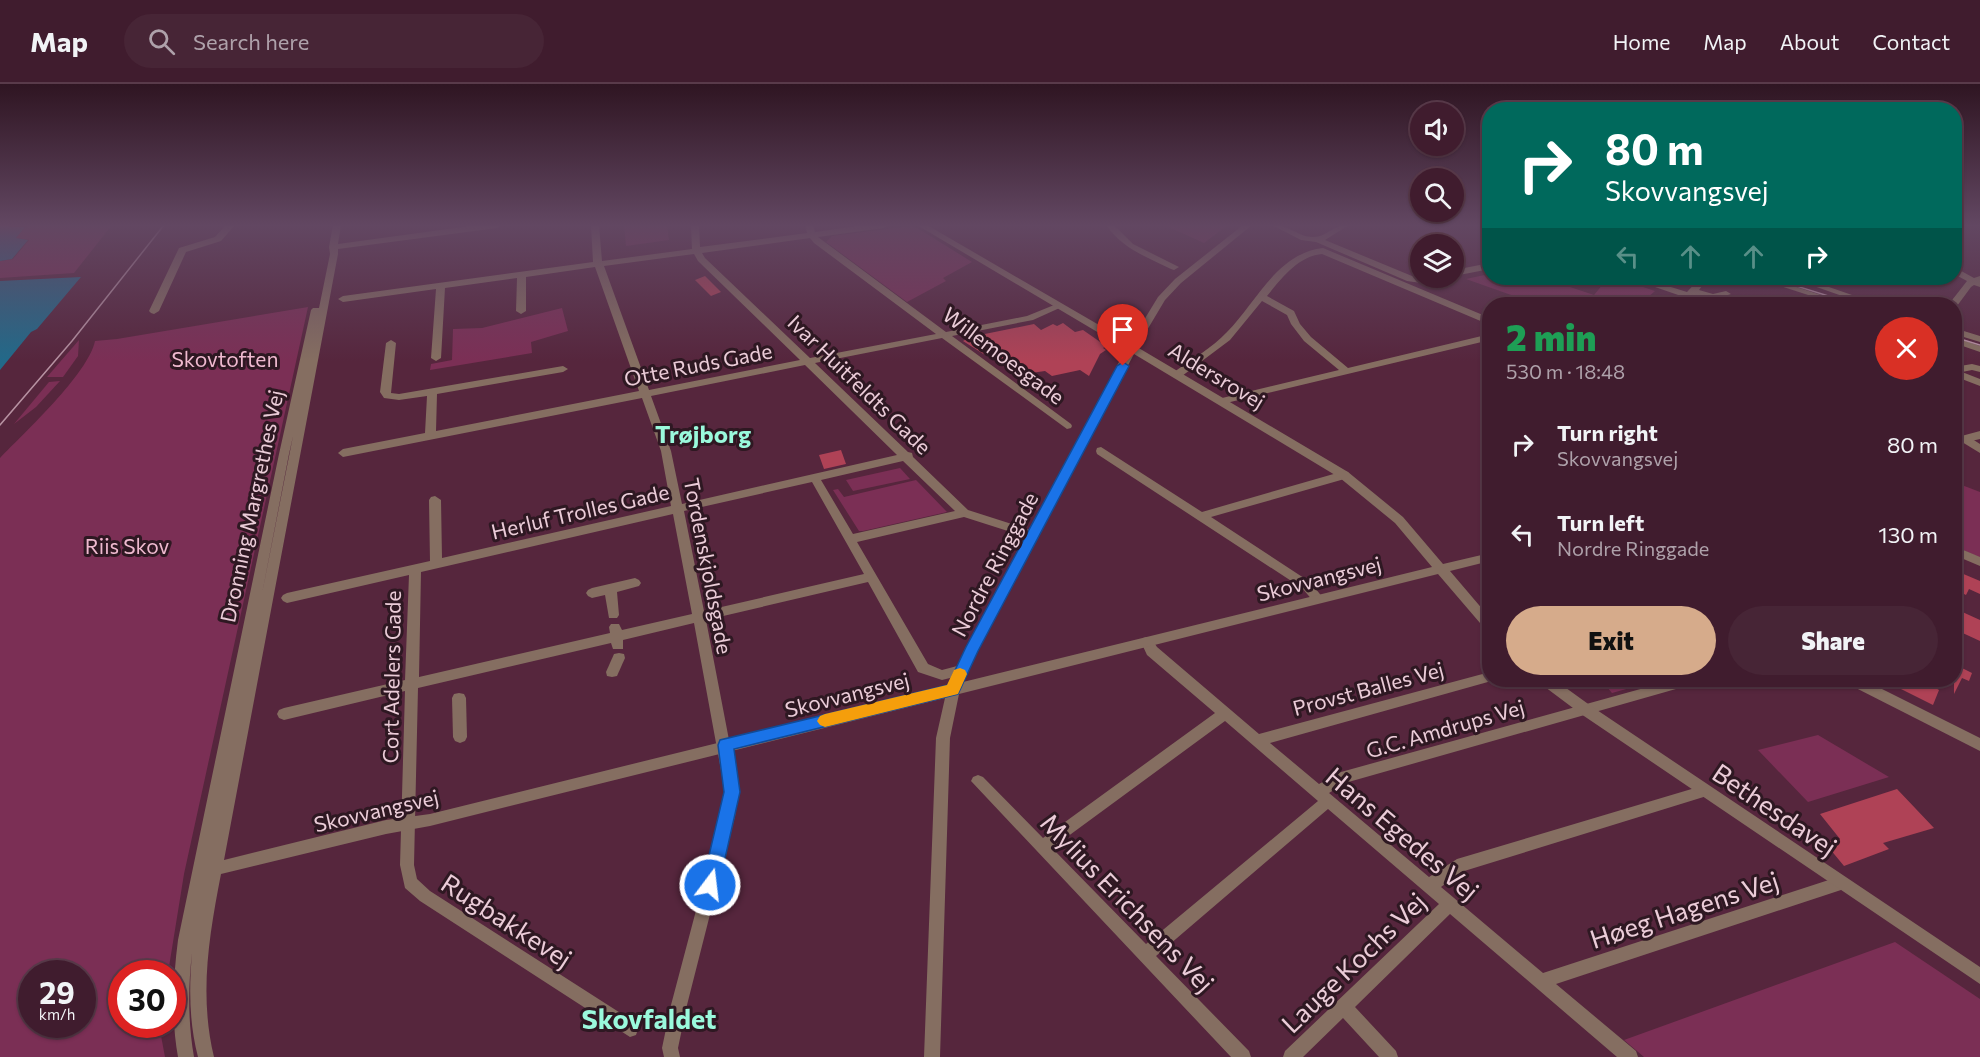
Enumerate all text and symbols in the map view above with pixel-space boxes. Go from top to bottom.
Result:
search box [124,14,544,68]
text: Map [30,24,88,58]
icon: search [145,25,178,58]
text: Search here [193,28,309,55]
text: Home [1613,29,1670,54]
text: Map [1703,29,1747,54]
text: About [1780,29,1839,54]
text: Contact [1872,29,1950,54]
map controls [1410,102,1464,288]
button: sound [1410,102,1464,156]
text: 80 m [1605,122,1704,174]
icon: right [1506,126,1584,204]
button: search [1410,168,1464,222]
text: Skovvangsvej [1605,174,1769,207]
button: layers [1410,234,1464,288]
icon: left [1611,240,1644,273]
icon: ahead [1674,240,1707,273]
icon: ahead [1737,240,1770,273]
icon: right [1800,240,1833,273]
street label: Willemoesgade [938,301,1070,409]
pin [1097,304,1148,366]
street label: Ivar Huitfeldts Gade [783,309,937,459]
icon: arrive [1106,313,1139,346]
text: 2 min [1506,314,1596,358]
button: close [1875,317,1938,380]
street label: Otte Ruds Gade [622,337,774,391]
street label: Aldersrovej [1164,337,1270,413]
park label: Skovtoften [172,346,278,371]
text: 530 m · 18:48 [1506,359,1625,383]
street label: Dronning Margrethes Vej [214,387,288,625]
district label: Trøjborg [655,419,751,448]
text: Turn right [1557,419,1658,446]
icon: right [1506,428,1539,461]
text: 80 m [1887,431,1938,458]
text: Skovvangsvej [1557,446,1678,470]
street label: Tordenskjoldsgade [680,476,738,656]
street label: Herluf Trolles Gade [489,478,671,544]
street label: Nordre Ringgade [945,488,1043,640]
text: Turn left [1557,509,1644,536]
icon: left [1506,518,1539,551]
text: 130 m [1878,521,1938,548]
park label: Riis Skov [85,533,170,558]
text: Nordre Ringgade [1557,536,1709,560]
street label: Skovvangsvej [1254,550,1384,606]
street label: Cort Adelers Gade [377,590,405,764]
button: Exit [1506,606,1716,675]
button: Share [1728,606,1938,675]
street label: Provst Balles Vej [1290,656,1446,720]
street label: Skovvangsvej [782,666,912,722]
street label: G.C. Amdrups Vej [1363,693,1527,763]
street label: Bethesdavej [1707,756,1843,862]
street label: Hans Egedes Vej [1320,760,1486,906]
street label: Skovvangsvej [311,784,441,836]
street label: Mylius Erichsens Vej [1035,806,1221,998]
position arrow [678,853,742,917]
street label: Høeg Hagens Vej [1586,864,1782,954]
street label: Rugbakkevej [436,866,578,974]
street label: Lauge Kochs Vej [1274,885,1432,1039]
speed limit sign: 30 [108,960,186,1038]
text: 29 [39,973,75,1010]
district label: Skovfaldet [582,1002,716,1035]
text: km/h [39,1005,75,1023]

